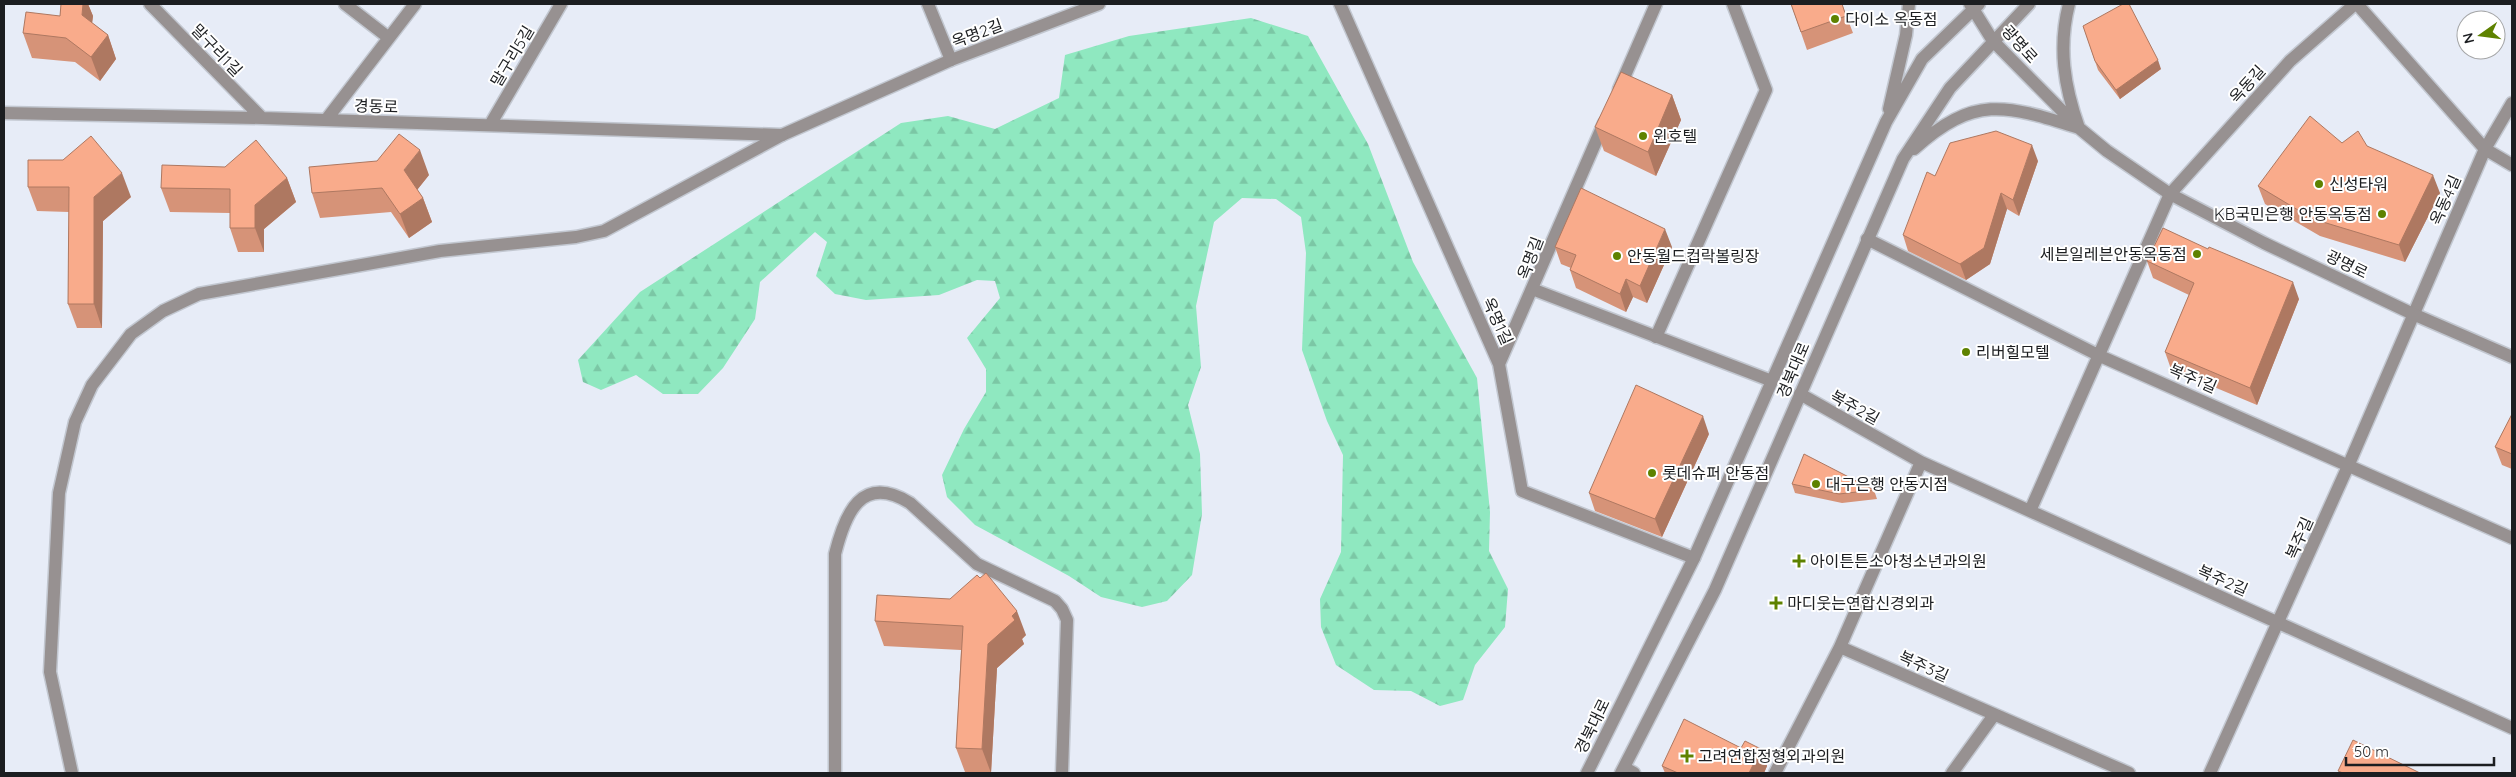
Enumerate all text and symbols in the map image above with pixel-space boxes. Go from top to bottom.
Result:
place label: 다이소 옥동점 [1845,9,1938,29]
north arrow [2456,10,2506,60]
marker: 다이소 옥동점 [1829,13,1841,25]
street label: 옥명2길 [949,15,1005,51]
street label: 말구리1길 [187,20,247,80]
street label: 광명로 [1998,21,2042,67]
street label: 말구리5길 [486,22,538,90]
text: N [2458,31,2478,45]
street label: 옥동길 [2225,61,2269,107]
street label: 경동로 [354,95,399,117]
place label: 윈호텔 [1653,126,1697,146]
marker: 윈호텔 [1637,130,1649,142]
street label: 옥동4길 [2425,172,2465,228]
place label: 신성타워 [2329,174,2388,194]
marker: 신성타워 [2313,178,2325,190]
place label: KB국민은행 안동옥동점 [2214,204,2372,224]
marker: KB국민은행 안동옥동점 [2376,208,2388,220]
street label: 옥명길 [1513,234,1547,282]
place label: 세븐일레븐안동옥동점 [2040,244,2187,264]
street label: 광명로 [2323,245,2371,283]
place label: 안동월드컵락볼링장 [1627,246,1760,266]
marker: 세븐일레븐안동옥동점 [2191,248,2203,260]
marker: 안동월드컵락볼링장 [1611,250,1623,262]
street label: 옥명1길 [1479,294,1517,348]
street label: 경북대로 [1772,339,1814,401]
place label: 리버힐모텔 [1976,342,2050,362]
marker: 리버힐모텔 [1960,346,1972,358]
street label: 복주1길 [2166,359,2220,397]
street label: 복주2길 [1827,385,1883,429]
place label: 롯데슈퍼 안동점 [1662,463,1769,483]
marker: 롯데슈퍼 안동점 [1646,467,1658,479]
place label: 대구은행 안동지점 [1826,474,1948,494]
marker: 대구은행 안동지점 [1810,478,1822,490]
street label: 복주길 [2281,514,2317,562]
place label: 아이튼튼소아청소년과의원 [1810,551,1987,571]
marker: 아이튼튼소아청소년과의원 [1792,554,1806,568]
street label: 복주2길 [2195,560,2251,600]
place label: 마디웃는연합신경외과 [1787,593,1934,613]
marker: 마디웃는연합신경외과 [1769,596,1783,610]
street label: 복주3길 [1896,646,1952,686]
street label: 경북대로 [1570,695,1614,757]
scale bar [2346,734,2494,766]
text: 50 m [2354,742,2389,761]
place label: 고려연합정형외과의원 [1698,746,1845,766]
marker: 고려연합정형외과의원 [1680,749,1694,763]

